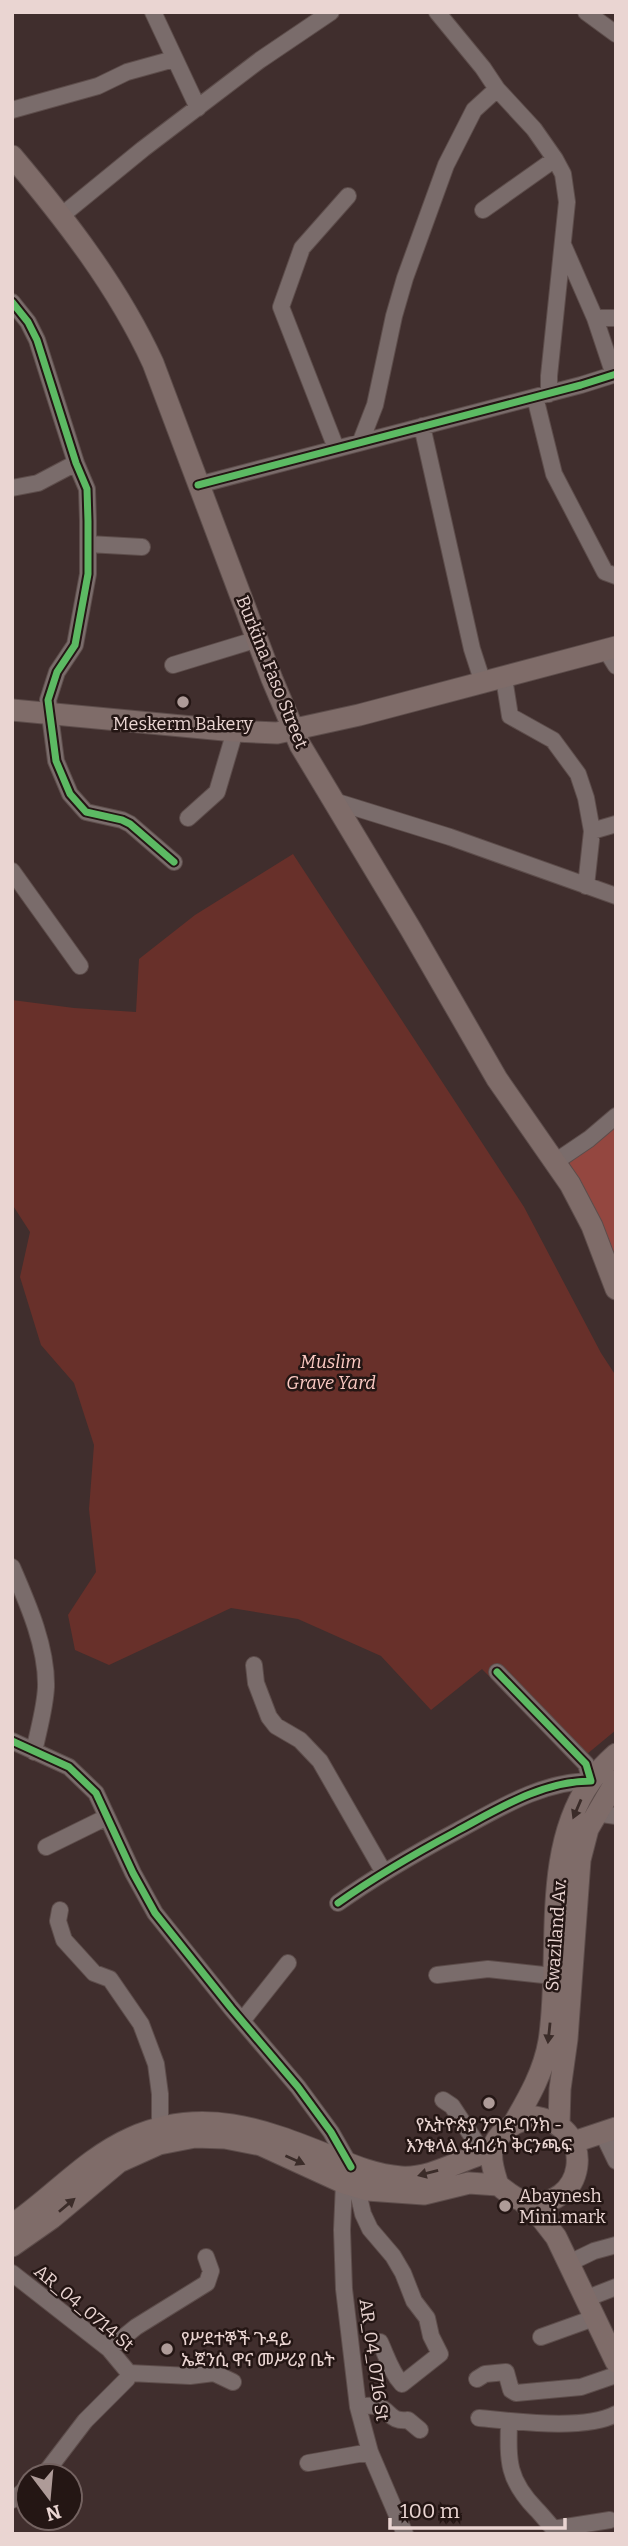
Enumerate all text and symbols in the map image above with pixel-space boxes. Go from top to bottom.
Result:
street label: Burkina Faso Street [231,592,313,752]
marker: Meskerm Bakery [175,694,191,710]
place label: Meskerm Bakery [113,713,254,735]
park label: Muslim Grave Yard [286,1351,376,1394]
one-way arrow [571,1798,582,1819]
street label: Swaziland Av. [541,1878,571,1992]
one-way arrow [543,2022,554,2044]
marker: የኢትዮጵያ ንግድ ባንክ - እንቁላል ፋብሪካ ቅርንጫፍ [481,2095,497,2111]
place label: የኢትዮጵያ ንግድ ባንክ - እንቁላል ፋብሪካ ቅርንጫፍ [406,2114,572,2157]
one-way arrow [284,2155,305,2166]
one-way arrow [417,2168,439,2179]
place label: Abaynesh Mini.mark [519,2185,607,2228]
one-way arrow [58,2198,75,2213]
marker: Abaynesh Mini.mark [497,2198,513,2214]
street label: AR_04_0714 St [30,2260,139,2356]
street label: AR_04_0716 St [355,2297,394,2423]
place label: የሥደተኞች ጉዳይ ኤጀንሲ ዋና መሥሪያ ቤት [181,2328,335,2371]
marker: የሥደተኞች ጉዳይ ኤጀንሲ ዋና መሥሪያ ቤት [159,2341,175,2357]
north arrow [14,2462,84,2532]
scale bar [390,2486,565,2530]
text: 100 m [400,2498,460,2524]
text: N [43,2500,64,2526]

